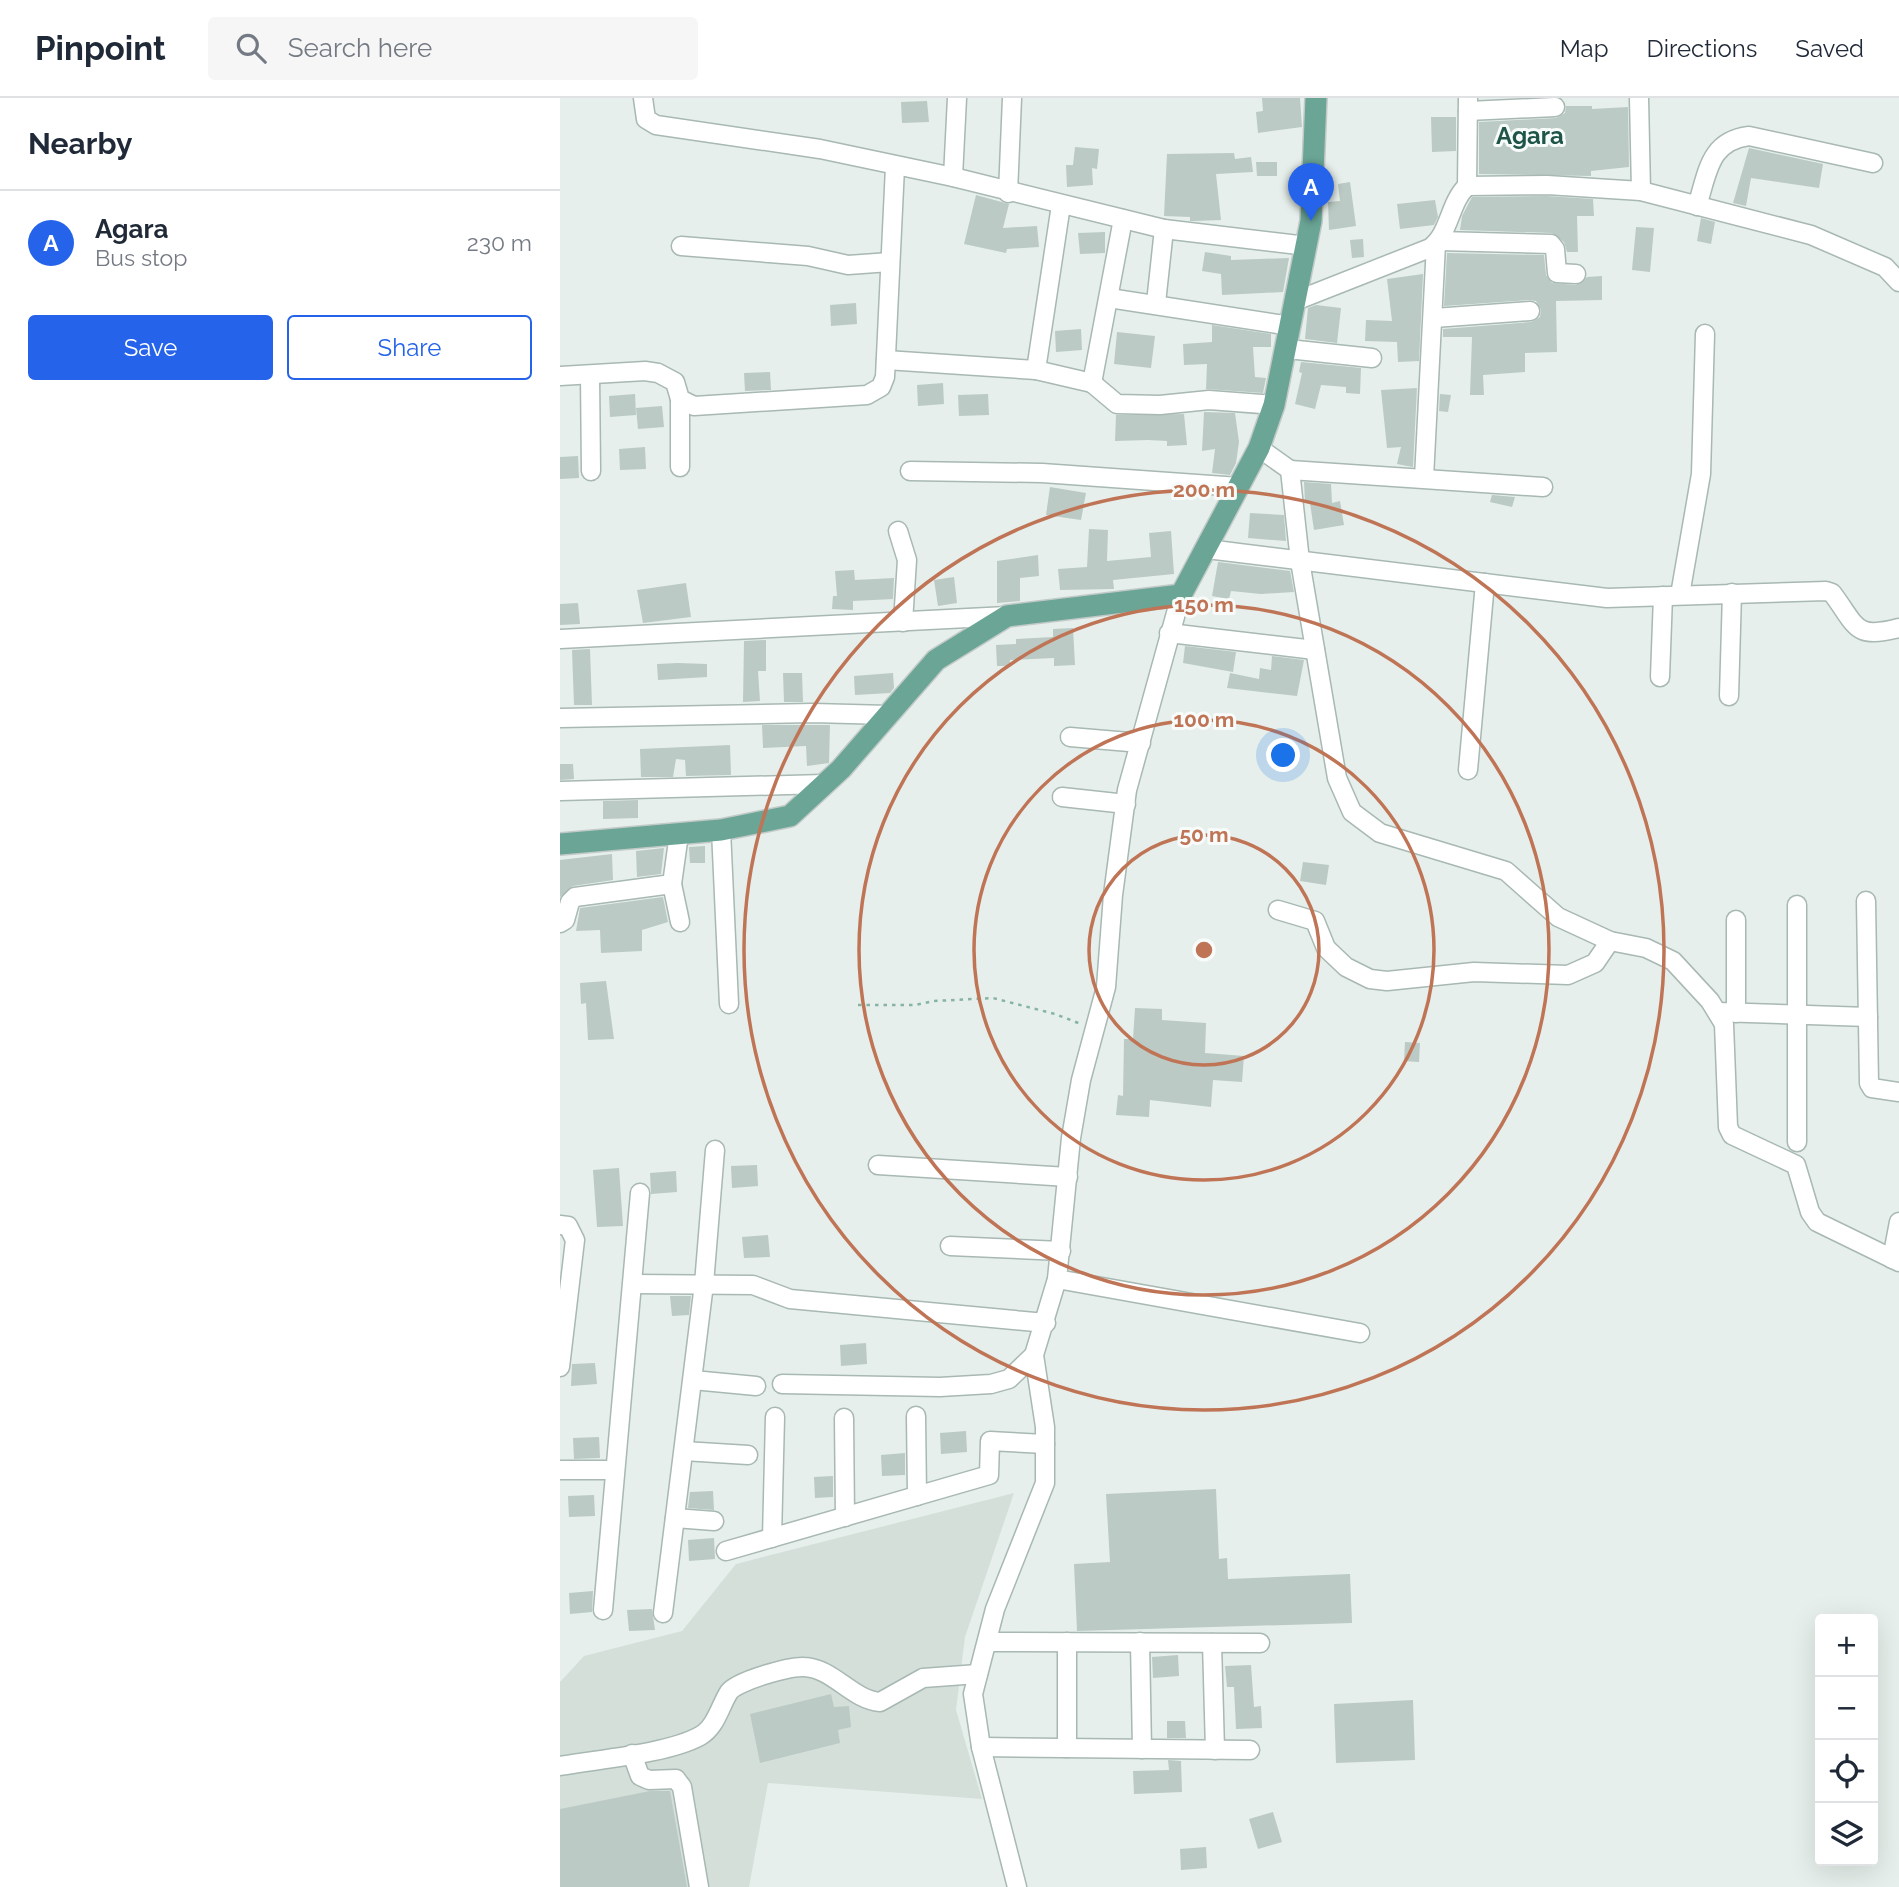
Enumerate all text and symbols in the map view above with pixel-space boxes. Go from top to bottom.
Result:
search box [208,17,698,80]
text: Pinpoint [35,29,166,68]
icon: search [232,29,270,67]
text: Search here [288,33,432,63]
text: Map [1560,34,1609,63]
text: Directions [1647,34,1757,63]
text: Saved [1795,34,1864,63]
district label: Agara [1496,121,1564,150]
text: Nearby [28,126,132,161]
pin: A [1288,163,1334,221]
text: Agara [95,214,168,244]
text: A [43,229,59,256]
text: 230 m [467,229,532,256]
text: Bus stop [95,244,187,271]
button: Save [28,315,273,380]
button: Share [287,315,532,380]
text: 200 m [1173,477,1235,502]
text: 150 m [1174,592,1234,617]
text: 100 m [1174,707,1234,732]
your location [1266,738,1300,772]
text: 50 m [1179,822,1229,847]
centre of rings [1192,938,1216,962]
map controls [1815,1614,1878,1866]
button: + [1815,1614,1878,1677]
button: − [1815,1677,1878,1740]
button: locate [1815,1740,1878,1803]
button: layers [1815,1803,1878,1866]

